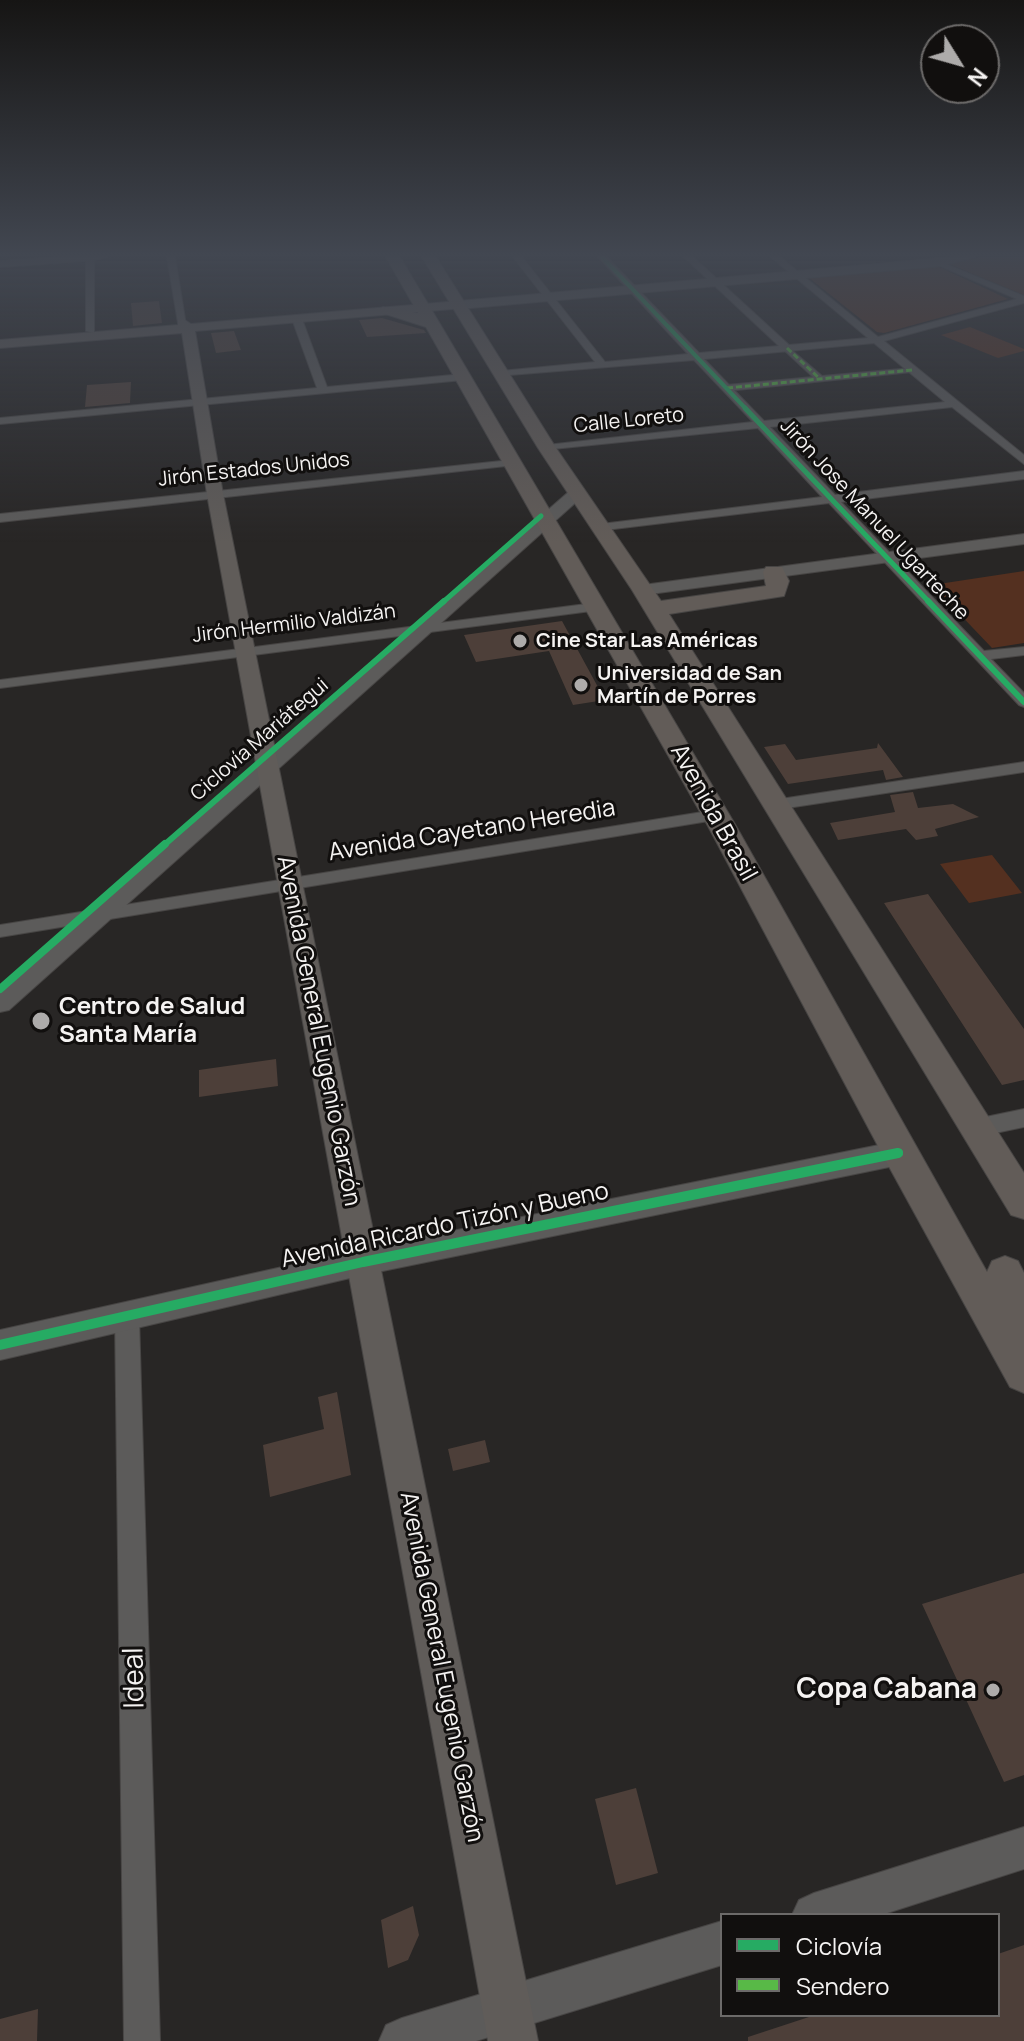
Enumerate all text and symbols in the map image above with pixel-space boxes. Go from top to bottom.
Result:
north arrow [920,24,1000,104]
text: N [961,62,994,93]
street label: Calle Loreto [573,403,685,439]
street label: Jirón Jose Manuel Ugarteche [775,415,973,625]
street label: Jirón Estados Unidos [157,448,351,492]
street label: Jirón Hermilio Valdizán [191,600,397,648]
place label: Cine Star Las Américas [536,629,758,653]
marker: Cine Star Las Américas [511,632,529,650]
place label: Universidad de San Martín de Porres [597,662,782,709]
street label: Ciclovía Mariátegui [186,674,334,806]
marker: Universidad de San Martín de Porres [572,676,590,694]
street label: Avenida Brasil [664,740,762,886]
street label: Avenida Cayetano Heredia [327,794,617,868]
street label: Avenida General Eugenio Garzón [270,853,366,1209]
place label: Centro de Salud Santa María [59,993,245,1049]
marker: Centro de Salud Santa María [30,1010,52,1032]
street label: Avenida Ricardo Tizón y Bueno [279,1177,611,1275]
street label: Avenida General Eugenio Garzón [393,1489,489,1845]
street label: Ideal [118,1647,152,1709]
place label: Copa Cabana [796,1673,977,1707]
marker: Copa Cabana [984,1681,1002,1699]
legend [720,1913,1000,2017]
text: Ciclovía [796,1929,882,1962]
text: Sendero [796,1969,890,2002]

